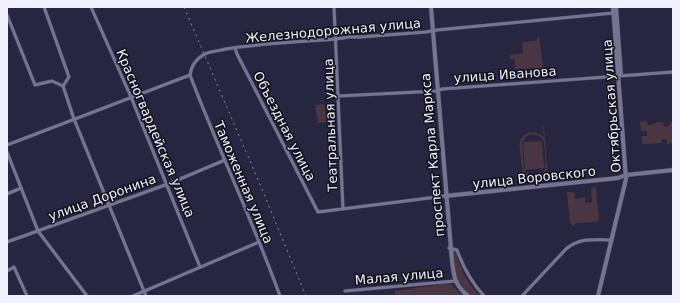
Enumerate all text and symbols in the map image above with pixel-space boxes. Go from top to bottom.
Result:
street label: Железнодорожная улица [245,15,421,46]
street label: Октябрьская улица [599,39,624,173]
street label: Красногвардейская улица [113,47,198,220]
street label: Театральная улица [321,58,340,193]
street label: улица Иванова [453,63,557,86]
street label: Объездная улица [250,69,319,184]
street label: проспект Карла Маркса [418,73,447,237]
street label: Таможенная улица [211,118,276,246]
street label: улица Воровского [472,164,596,191]
street label: улица Доронина [46,171,158,224]
street label: Малая улица [354,265,444,288]

